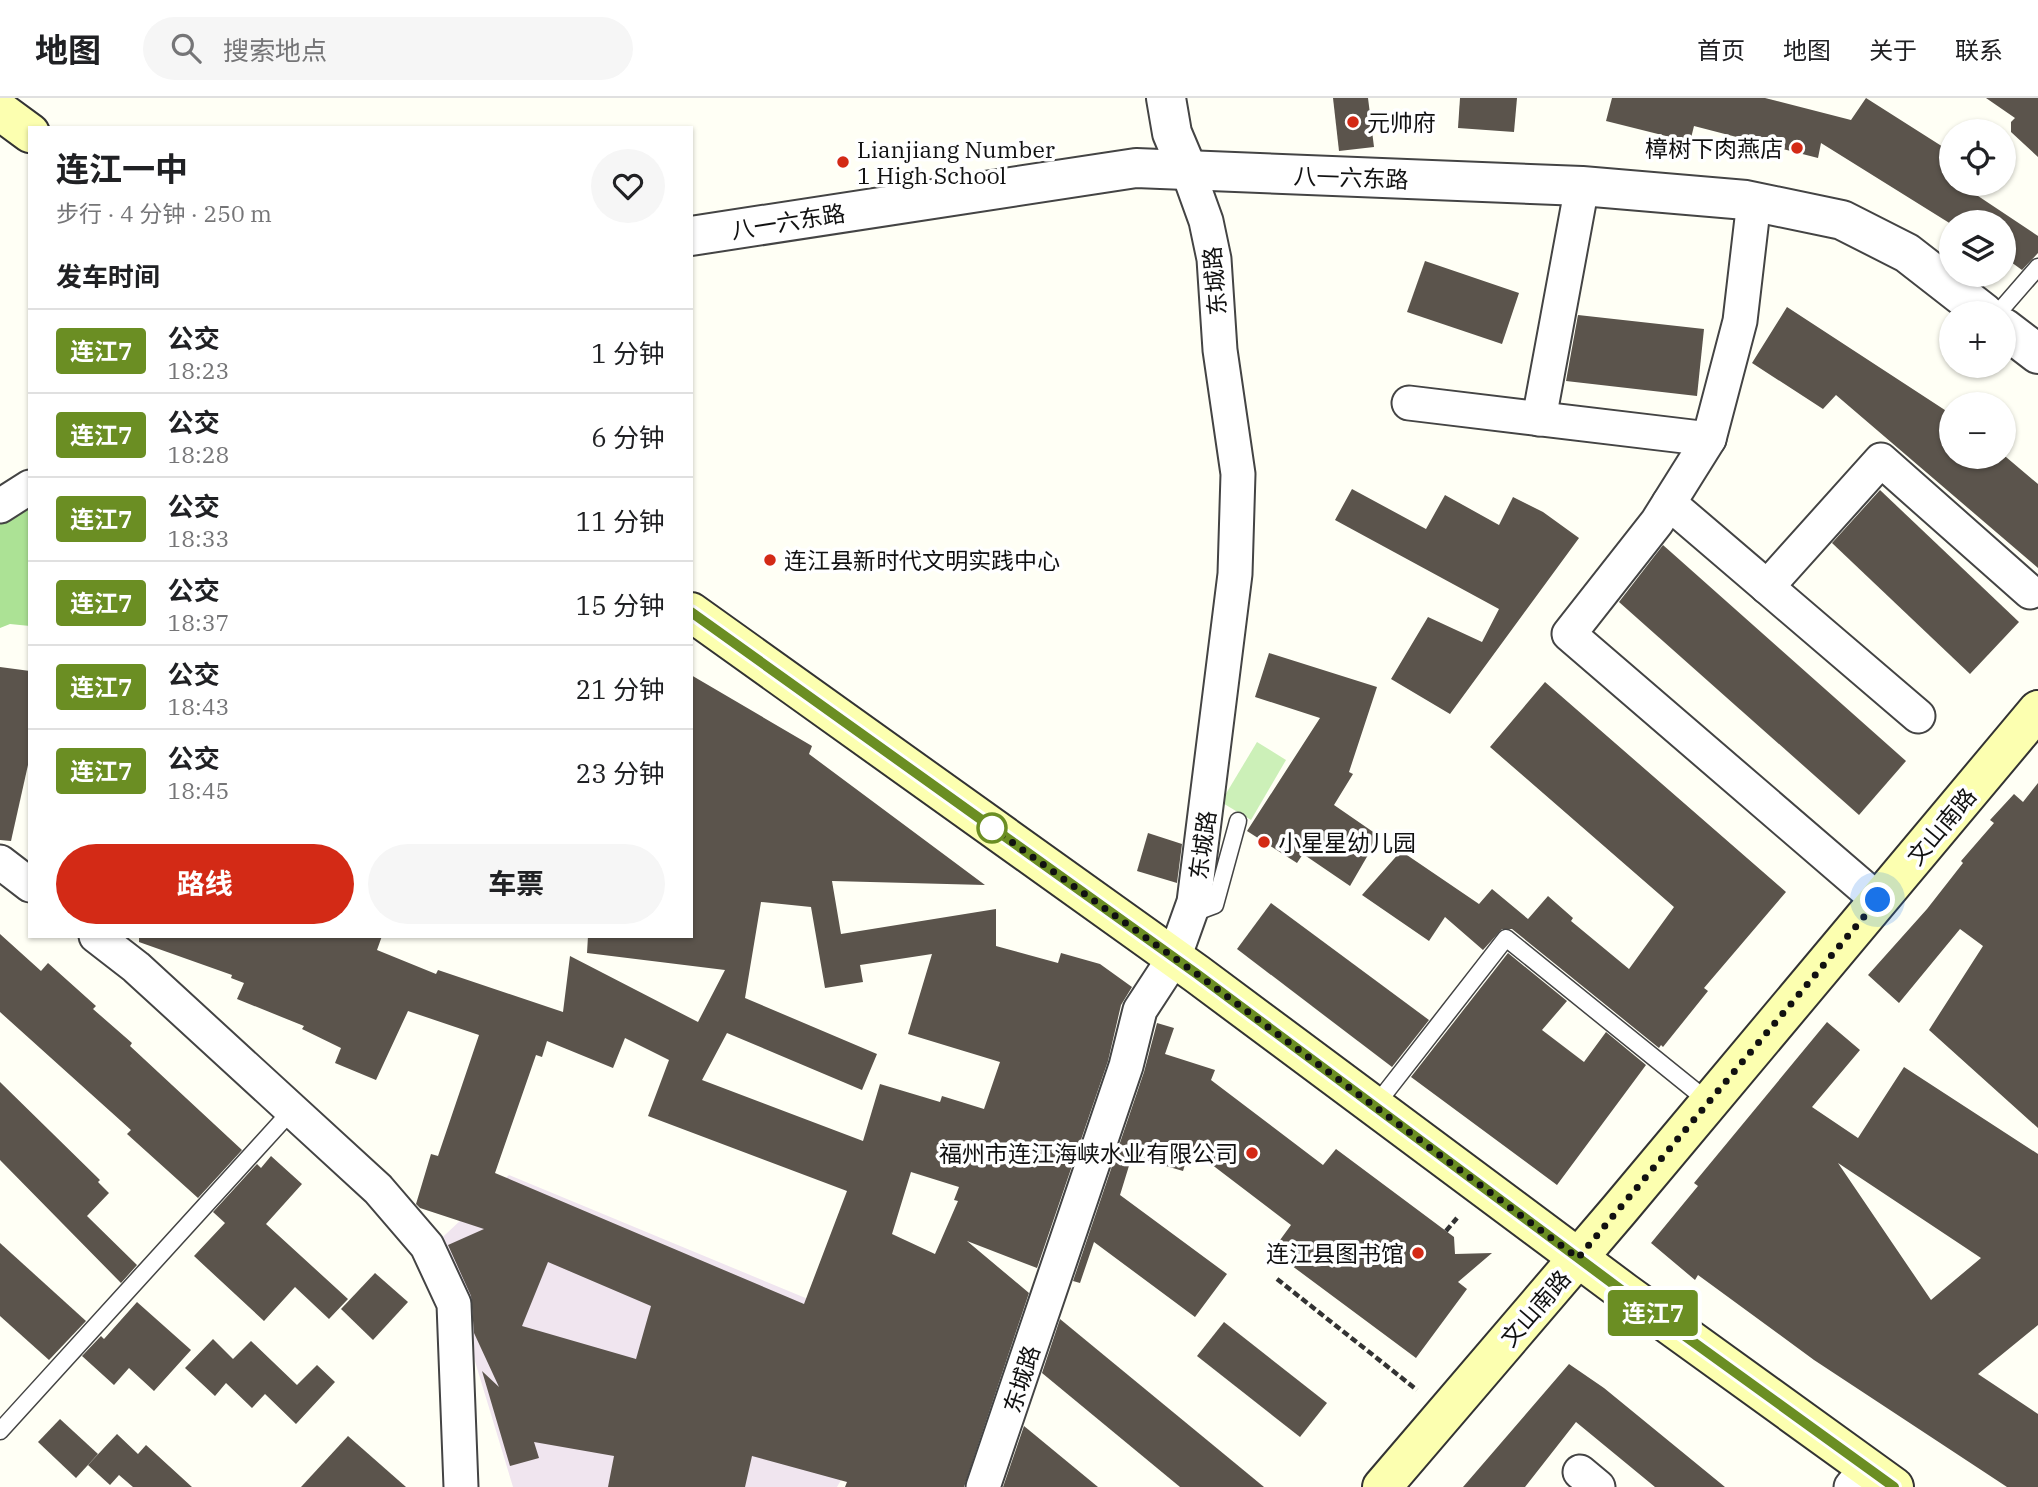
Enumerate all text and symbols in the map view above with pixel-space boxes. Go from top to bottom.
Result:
search box [143,17,633,80]
text: 地图 [35,28,101,71]
icon: search [167,29,205,67]
text: 搜索地点 [223,33,327,67]
text: 首页 [1697,34,1745,66]
text: 地图 [1783,34,1831,66]
text: 关于 [1869,34,1917,66]
text: 联系 [1955,34,2003,66]
place label: 元帅府 [1367,107,1436,137]
marker: 元帅府 [1345,114,1361,130]
map controls [1939,119,2016,469]
button: locate [1939,119,2016,196]
place label: 樟树下肉燕店 [1645,133,1783,163]
place label: Lianjiang Number 1 High School [857,134,1055,190]
marker: 樟树下肉燕店 [1789,140,1805,156]
text: 连江一中 [56,147,188,190]
button: heart [591,149,665,223]
marker: Lianjiang Number 1 High School [835,154,851,170]
street label: 八一六东路 [1293,160,1409,194]
street label: 八一六东路 [729,197,847,245]
text: 步行 · 4 分钟 · 250 m [56,198,272,228]
button: layers [1939,210,2016,287]
street label: 东城路 [1196,245,1232,317]
text: 发车时间 [56,259,160,293]
button: + [1939,301,2016,378]
text: 公交 [167,321,219,355]
text: 连江7 [70,335,132,367]
text: 1 分钟 [591,336,665,370]
text: 18:23 [167,355,229,385]
button: − [1939,392,2016,469]
text: 公交 [167,405,219,439]
text: 连江7 [70,419,132,451]
text: 6 分钟 [591,420,665,454]
text: 18:28 [167,439,229,469]
text: 公交 [167,489,219,523]
text: 连江7 [70,503,132,535]
text: 11 分钟 [576,504,665,538]
text: 18:33 [167,523,229,553]
place label: 连江县新时代文明实践中心 [784,545,1060,575]
marker: 连江县新时代文明实践中心 [762,552,778,568]
text: 公交 [167,573,219,607]
text: 连江7 [70,587,132,619]
text: 15 分钟 [576,588,665,622]
text: 18:37 [167,607,229,637]
text: 公交 [167,657,219,691]
text: 连江7 [70,671,132,703]
text: 21 分钟 [576,672,665,706]
text: 18:43 [167,691,229,721]
text: 公交 [167,741,219,775]
text: 连江7 [70,755,132,787]
text: 23 分钟 [576,756,665,790]
text: 18:45 [167,775,229,805]
street label: 文山南路 [1900,781,1982,871]
street label: 东城路 [1182,809,1222,881]
unlabelled marker [977,813,1007,843]
place label: 小星星幼儿园 [1278,827,1416,857]
marker: 小星星幼儿园 [1256,834,1272,850]
button: 路线 [56,844,354,924]
button: 车票 [368,844,665,924]
your location [1860,882,1895,917]
place label: 福州市连江海峡水业有限公司 [939,1138,1238,1168]
marker: 福州市连江海峡水业有限公司 [1244,1145,1260,1161]
place label: 连江县图书馆 [1266,1238,1404,1268]
marker: 连江县图书馆 [1410,1245,1426,1261]
street label: 文山南路 [1494,1263,1576,1353]
line badge: 连江7 [1613,1290,1693,1336]
text: 连江7 [1622,1297,1684,1329]
street label: 东城路 [996,1342,1046,1416]

